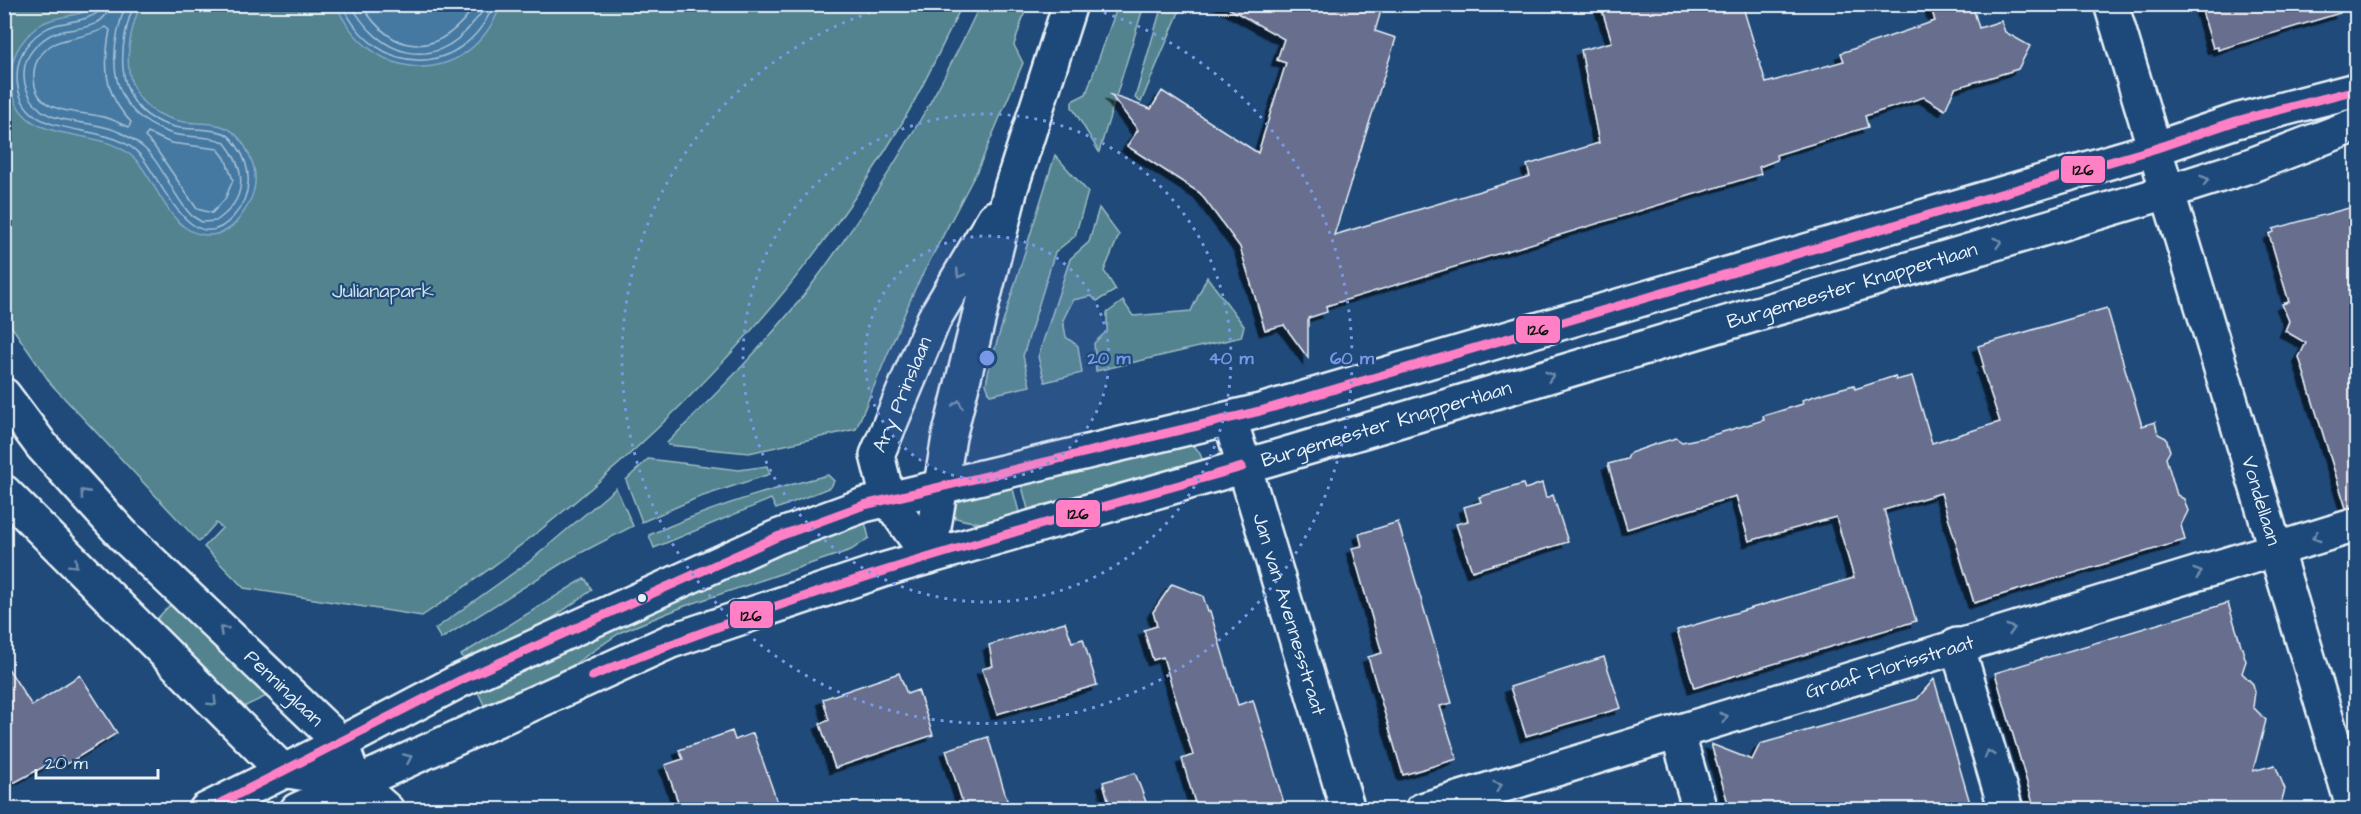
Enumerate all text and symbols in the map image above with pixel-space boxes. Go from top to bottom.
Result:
line badge: 126 [2060,155,2106,184]
text: 126 [2072,159,2094,181]
one-way arrow [2199,175,2210,187]
street label: Burgemeester Knappertlaan [1724,235,1981,336]
one-way arrow [1992,237,2003,249]
one-way arrow [956,268,968,278]
park label: Julianapark [332,277,434,305]
line badge: 126 [1515,315,1561,344]
text: 126 [1527,319,1549,341]
street label: Ary Prinslaan [866,332,939,457]
text: 20 m [1087,346,1131,371]
text: 40 m [1209,346,1254,371]
text: 60 m [1330,346,1375,371]
centre of rings [977,348,997,368]
one-way arrow [1544,371,1554,383]
street label: Burgemeester Knappertlaan [1258,374,1515,475]
one-way arrow [950,399,963,409]
street label: Vondellaan [2234,453,2287,549]
one-way arrow [80,489,91,500]
line badge: 126 [1055,499,1101,528]
text: 126 [1067,503,1089,525]
street label: Jan van Avennesstraat [1245,510,1333,719]
one-way arrow [2311,530,2322,542]
one-way arrow [67,557,78,568]
one-way arrow [2192,568,2203,580]
unlabelled marker [636,592,648,604]
line badge: 126 [729,600,774,629]
text: 126 [740,605,762,627]
one-way arrow [2005,624,2016,636]
one-way arrow [220,626,231,637]
street label: Graaf Florisstraat [1802,628,1978,706]
street label: Penninglaan [238,643,330,733]
one-way arrow [205,694,216,705]
one-way arrow [1718,712,1729,725]
scale bar [36,742,158,780]
one-way arrow [1984,749,1996,759]
text: 20 m [45,751,88,776]
one-way arrow [402,753,413,765]
one-way arrow [1492,781,1503,794]

